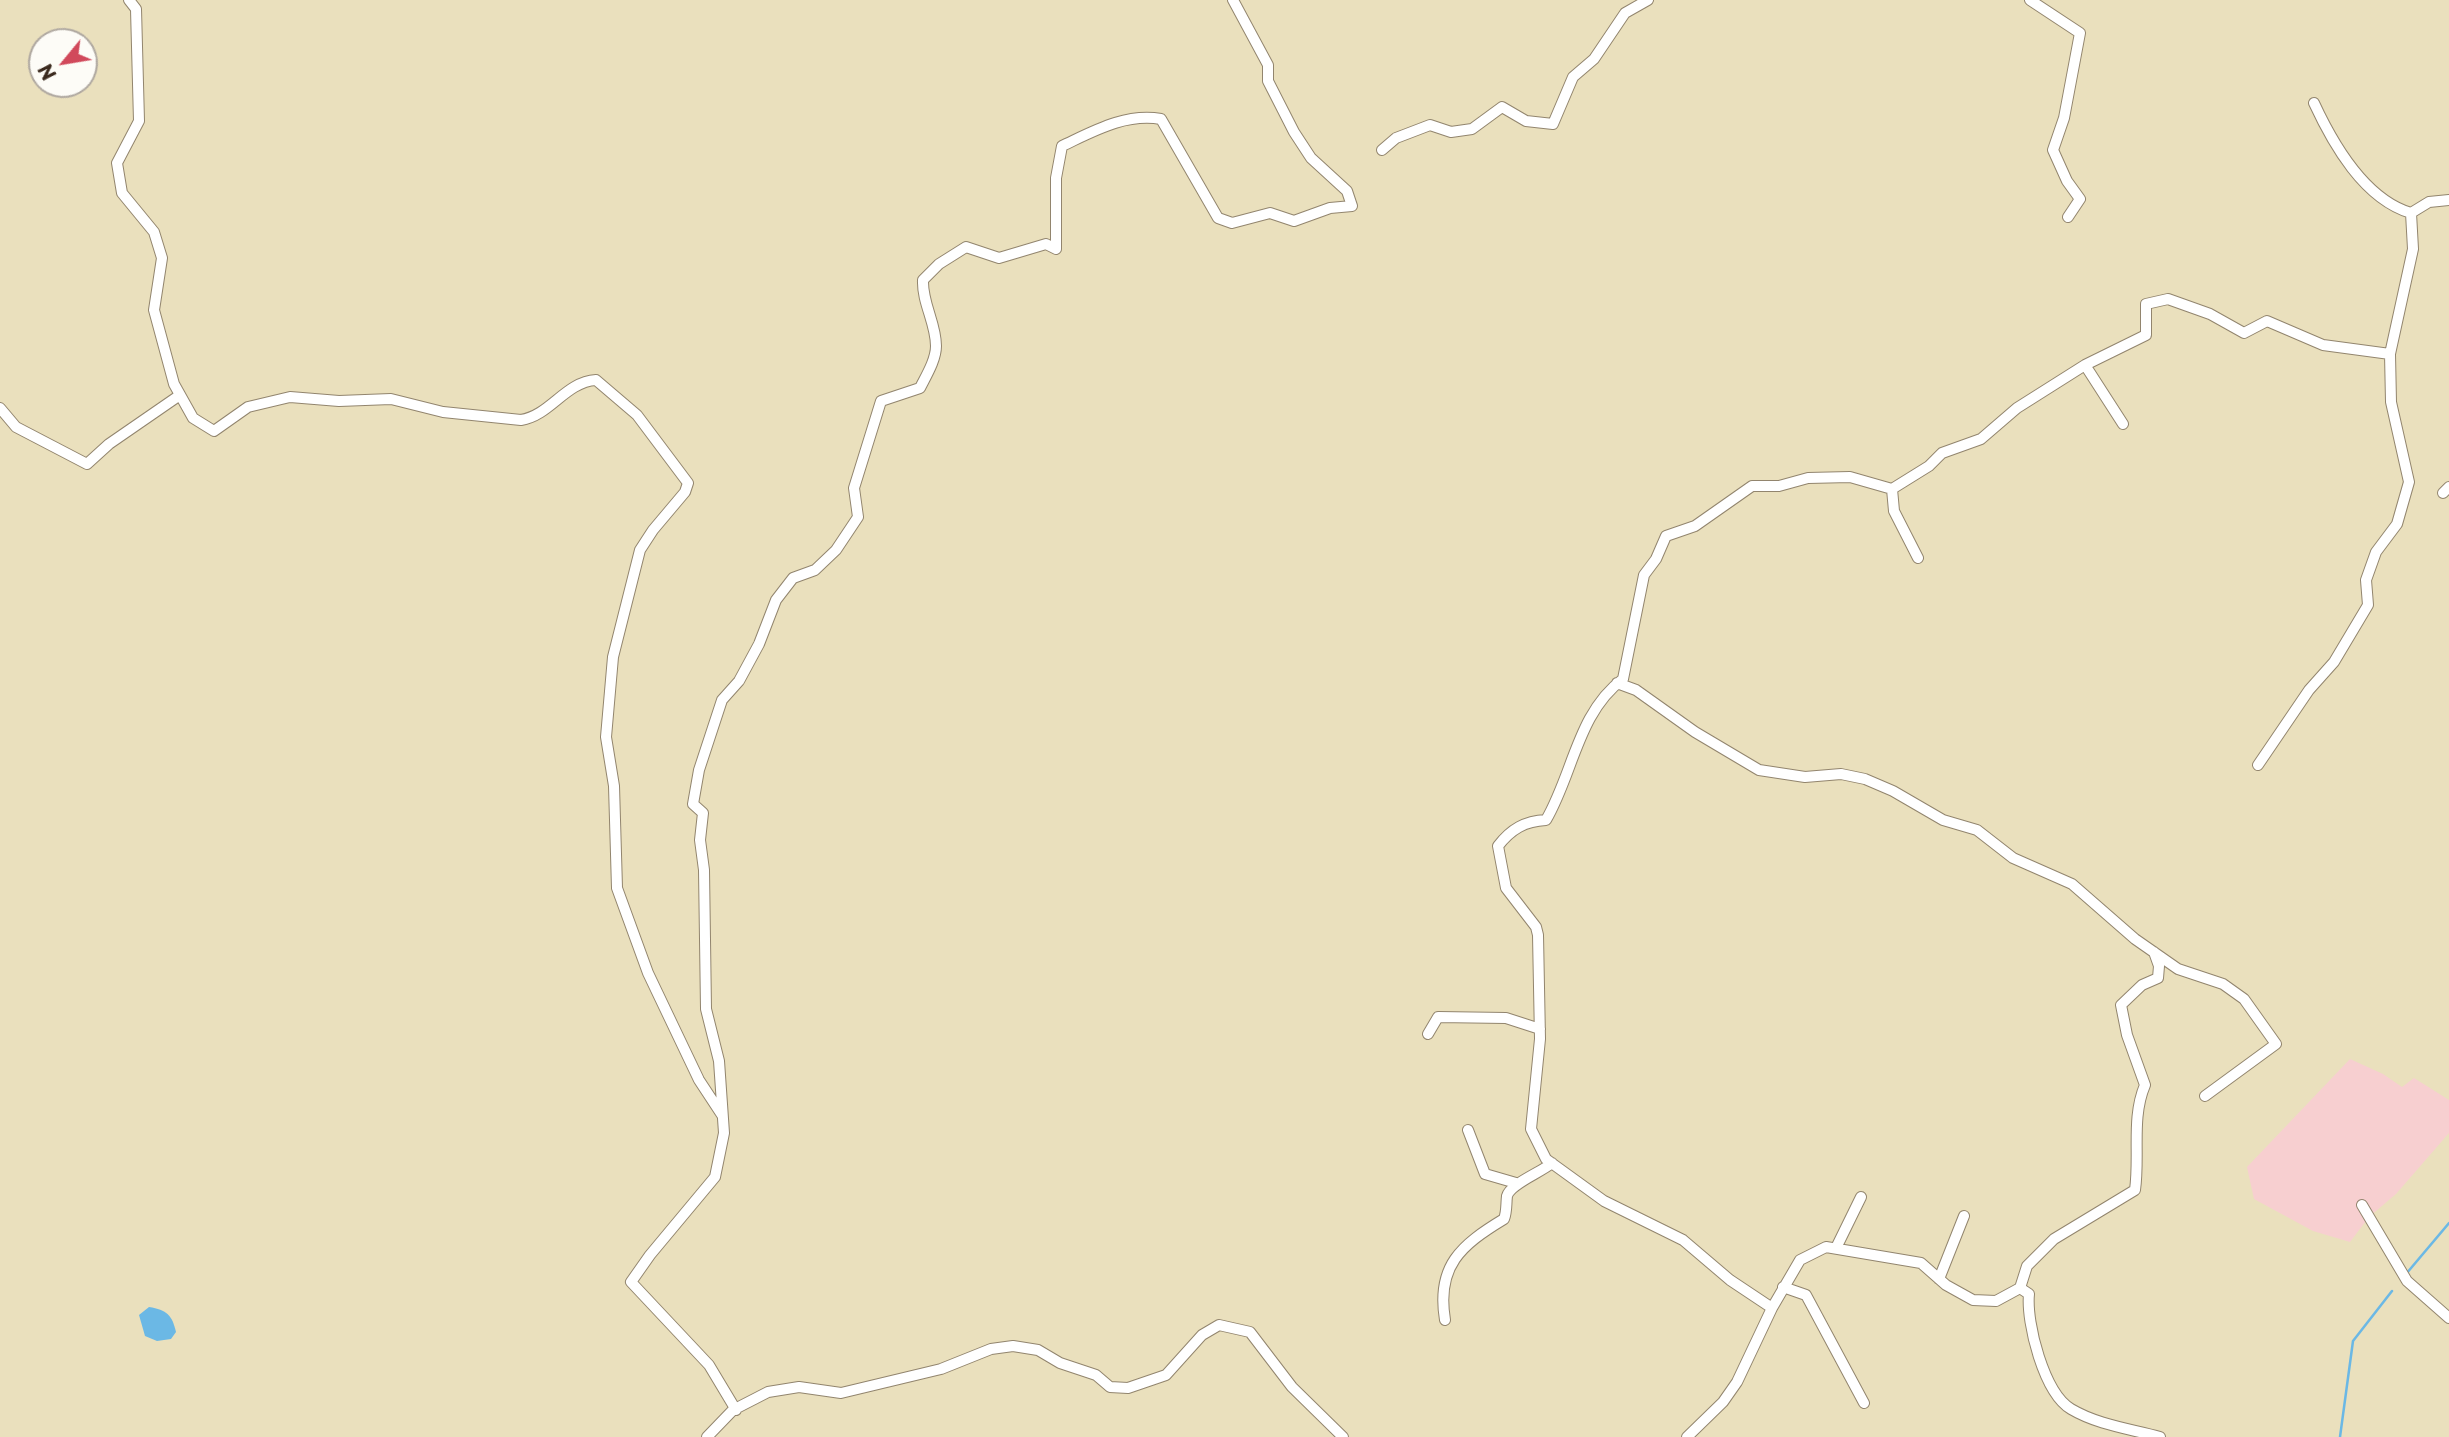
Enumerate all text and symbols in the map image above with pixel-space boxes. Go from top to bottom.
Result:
north arrow [28,28,98,98]
text: N [31,59,62,86]

